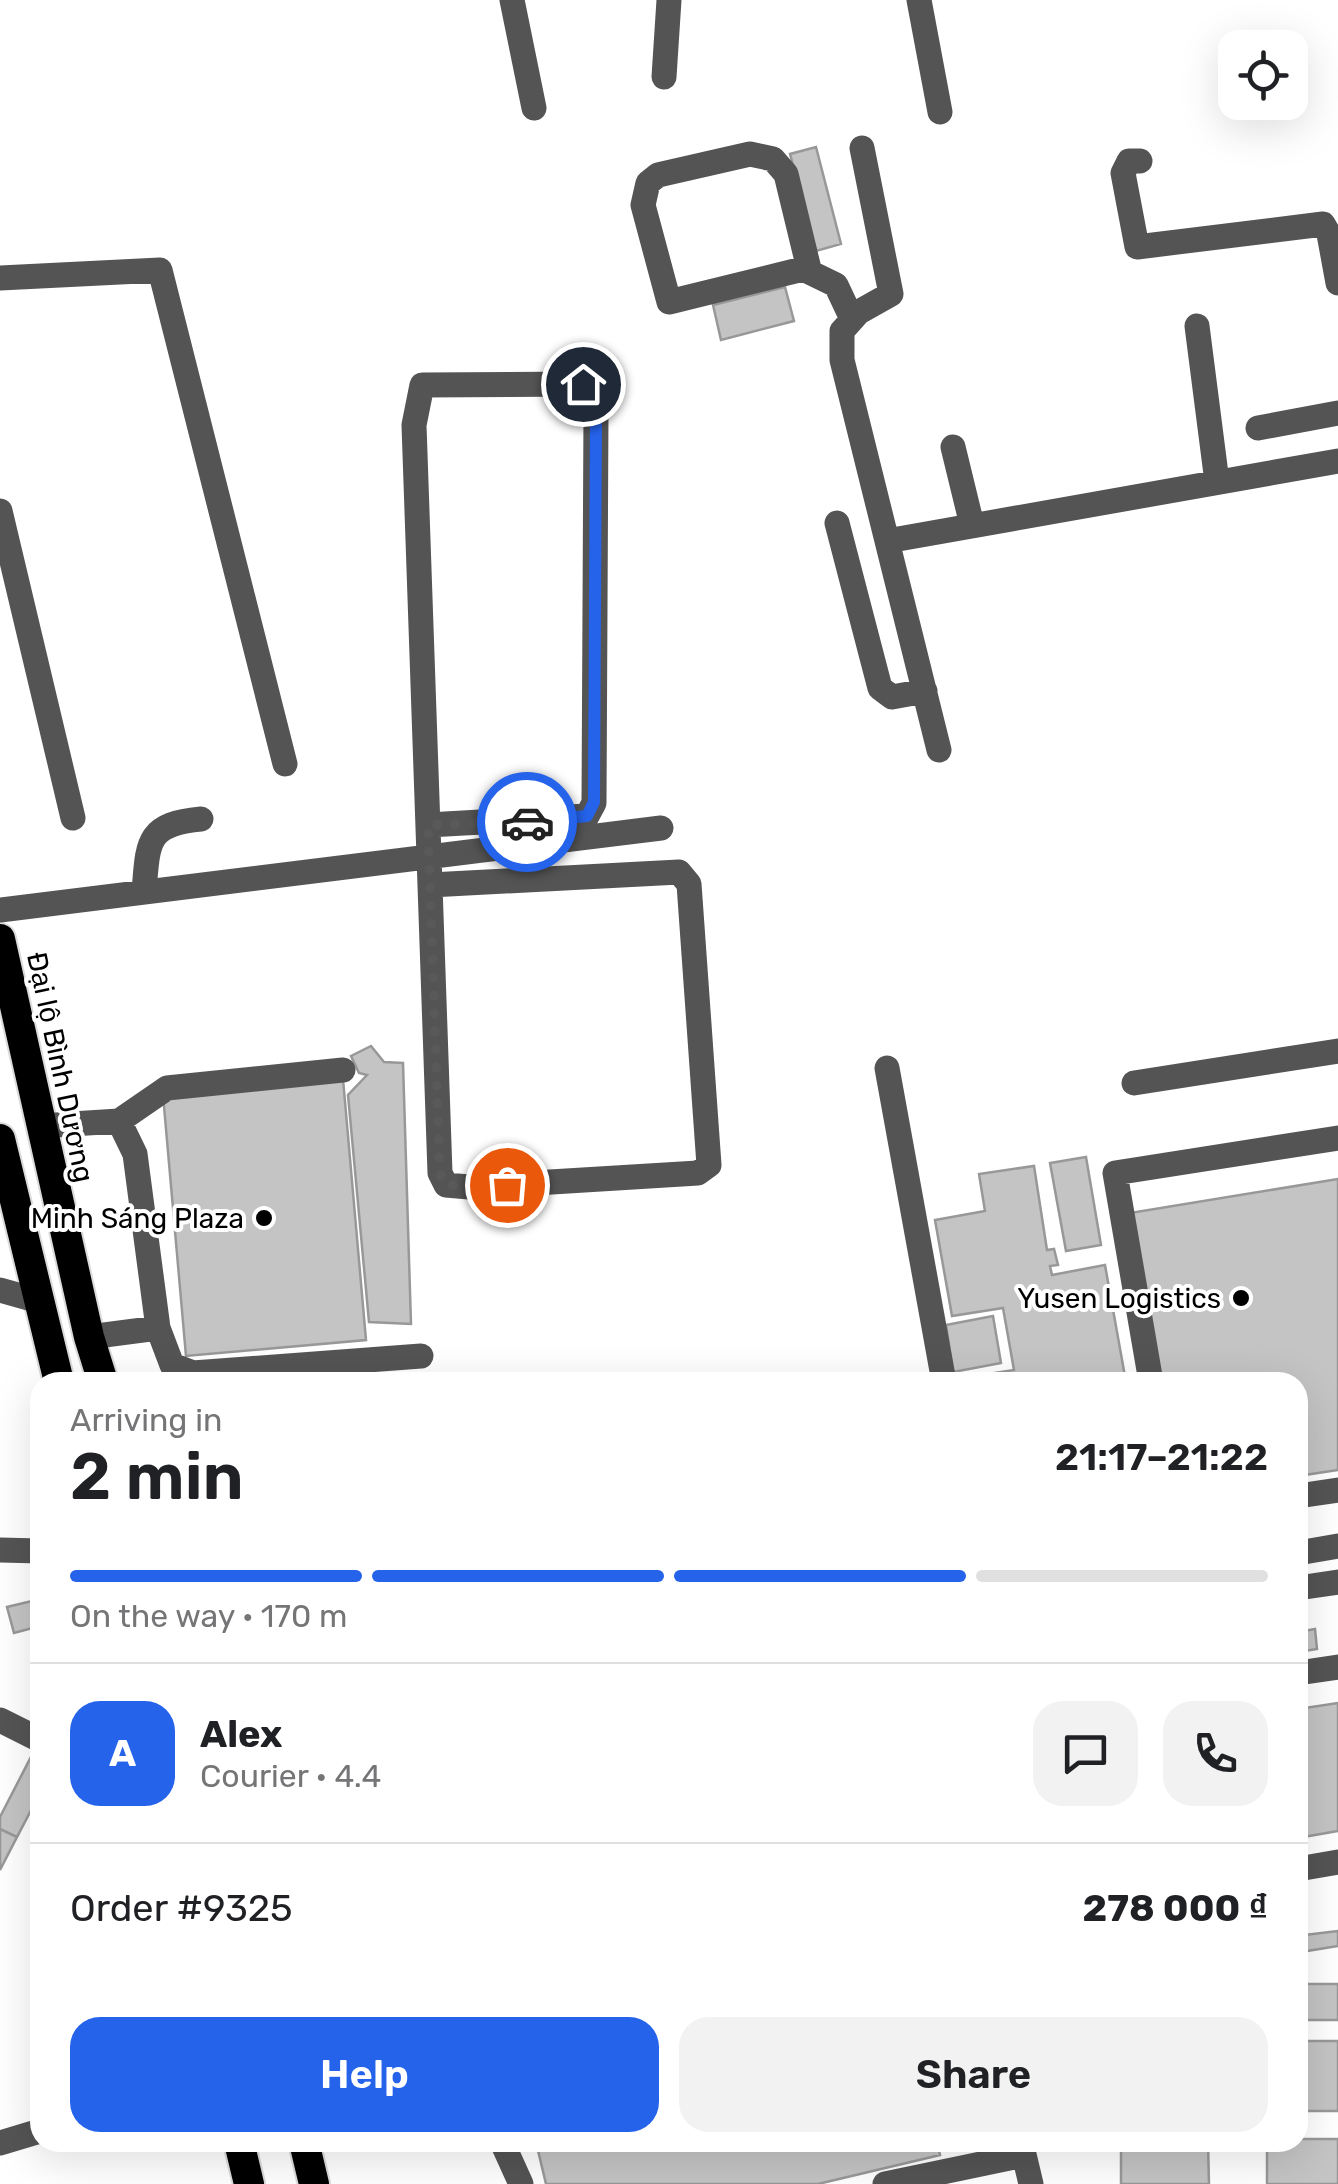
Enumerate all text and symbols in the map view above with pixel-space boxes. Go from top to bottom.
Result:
map controls [1218,30,1308,120]
button: locate [1218,30,1308,120]
pin [541,342,626,427]
icon: home [556,357,611,412]
courier [477,772,577,872]
icon: car [500,795,555,850]
street label: Đại lộ Bình Dương [20,949,101,1185]
pin [465,1143,550,1228]
icon: bag [480,1158,535,1213]
place label: Minh Sáng Plaza [31,1202,244,1235]
marker: Minh Sáng Plaza [253,1207,275,1229]
place label: Yusen Logistics [1017,1282,1221,1315]
marker: Yusen Logistics [1230,1287,1252,1309]
text: Arriving in [70,1401,222,1439]
text: 21:17–21:22 [1055,1434,1268,1480]
text: 2 min [70,1438,244,1515]
text: On the way · 170 m [70,1597,348,1635]
button: chat [1033,1701,1138,1806]
button: phone [1163,1701,1268,1806]
text: Alex [200,1711,282,1757]
text: A [109,1730,136,1776]
text: Courier · 4.4 [200,1757,381,1795]
text: Order #9325 [70,1885,293,1931]
text: 278 000 ₫ [1083,1885,1268,1931]
button: Help [70,2017,659,2132]
button: Share [679,2017,1268,2132]

